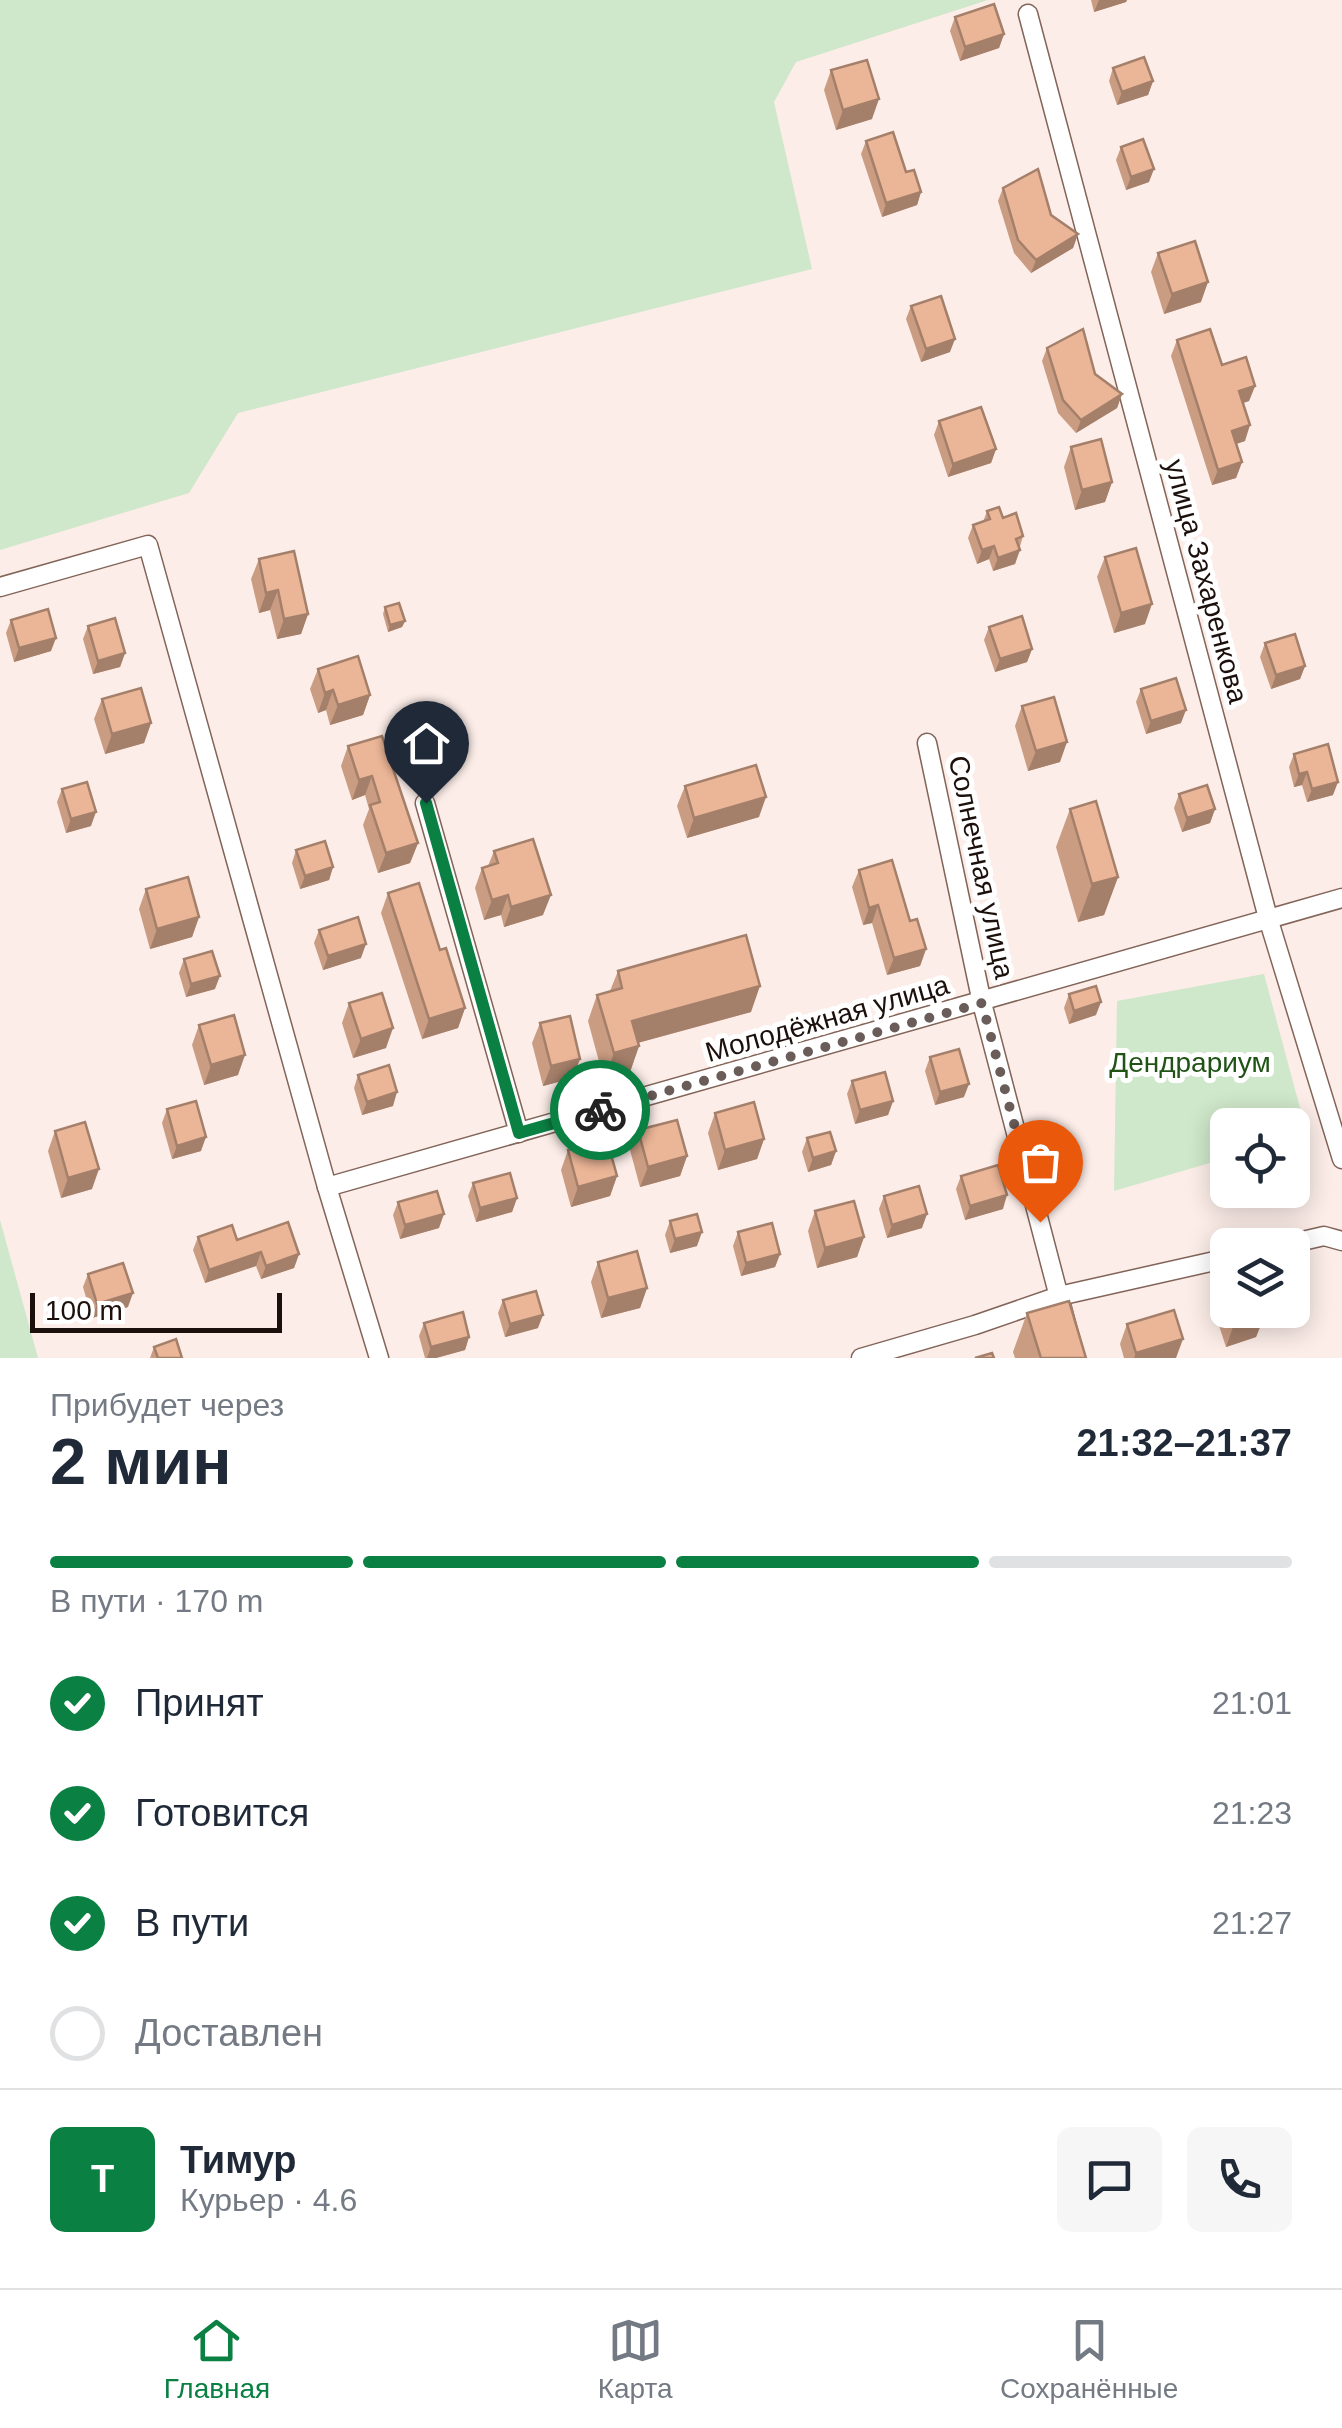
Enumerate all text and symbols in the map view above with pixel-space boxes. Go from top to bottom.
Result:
street label: улица Захаренкова [1159,456,1254,707]
pin [384,701,469,804]
icon: home [399,716,454,771]
street label: Солнечная улица [943,753,1020,982]
street label: Молодёжная улица [702,969,953,1068]
park label: Дендрариум [1109,1047,1271,1078]
courier [550,1060,650,1160]
icon: bike [573,1083,628,1138]
map controls [1210,1108,1310,1328]
button: locate [1210,1108,1310,1208]
pin [998,1120,1083,1223]
icon: bag [1013,1135,1068,1190]
button: layers [1210,1228,1310,1328]
scale bar [30,1288,282,1332]
text: 100 m [45,1295,123,1326]
text: Прибудет через [50,1387,284,1423]
text: 21:32–21:37 [1076,1422,1292,1464]
text: 2 мин [50,1425,232,1498]
text: В пути · 170 m [50,1583,263,1619]
icon: check [50,1676,105,1731]
text: Принят [135,1682,264,1724]
text: 21:01 [1212,1685,1292,1721]
icon: check [50,1786,105,1841]
text: Готовится [135,1792,309,1834]
text: 21:23 [1212,1795,1292,1831]
icon: check [50,1896,105,1951]
text: В пути [135,1902,249,1944]
text: 21:27 [1212,1905,1292,1941]
text: Доставлен [135,2012,323,2054]
button: chat [1057,2127,1162,2232]
button: phone [1187,2127,1292,2232]
text: Тимур [180,2139,297,2181]
text: Т [91,2158,114,2200]
text: Курьер · 4.6 [180,2182,357,2218]
tab: Главная [164,2313,270,2405]
tab: Карта [598,2313,673,2405]
tab: Сохранённые [1000,2313,1178,2405]

